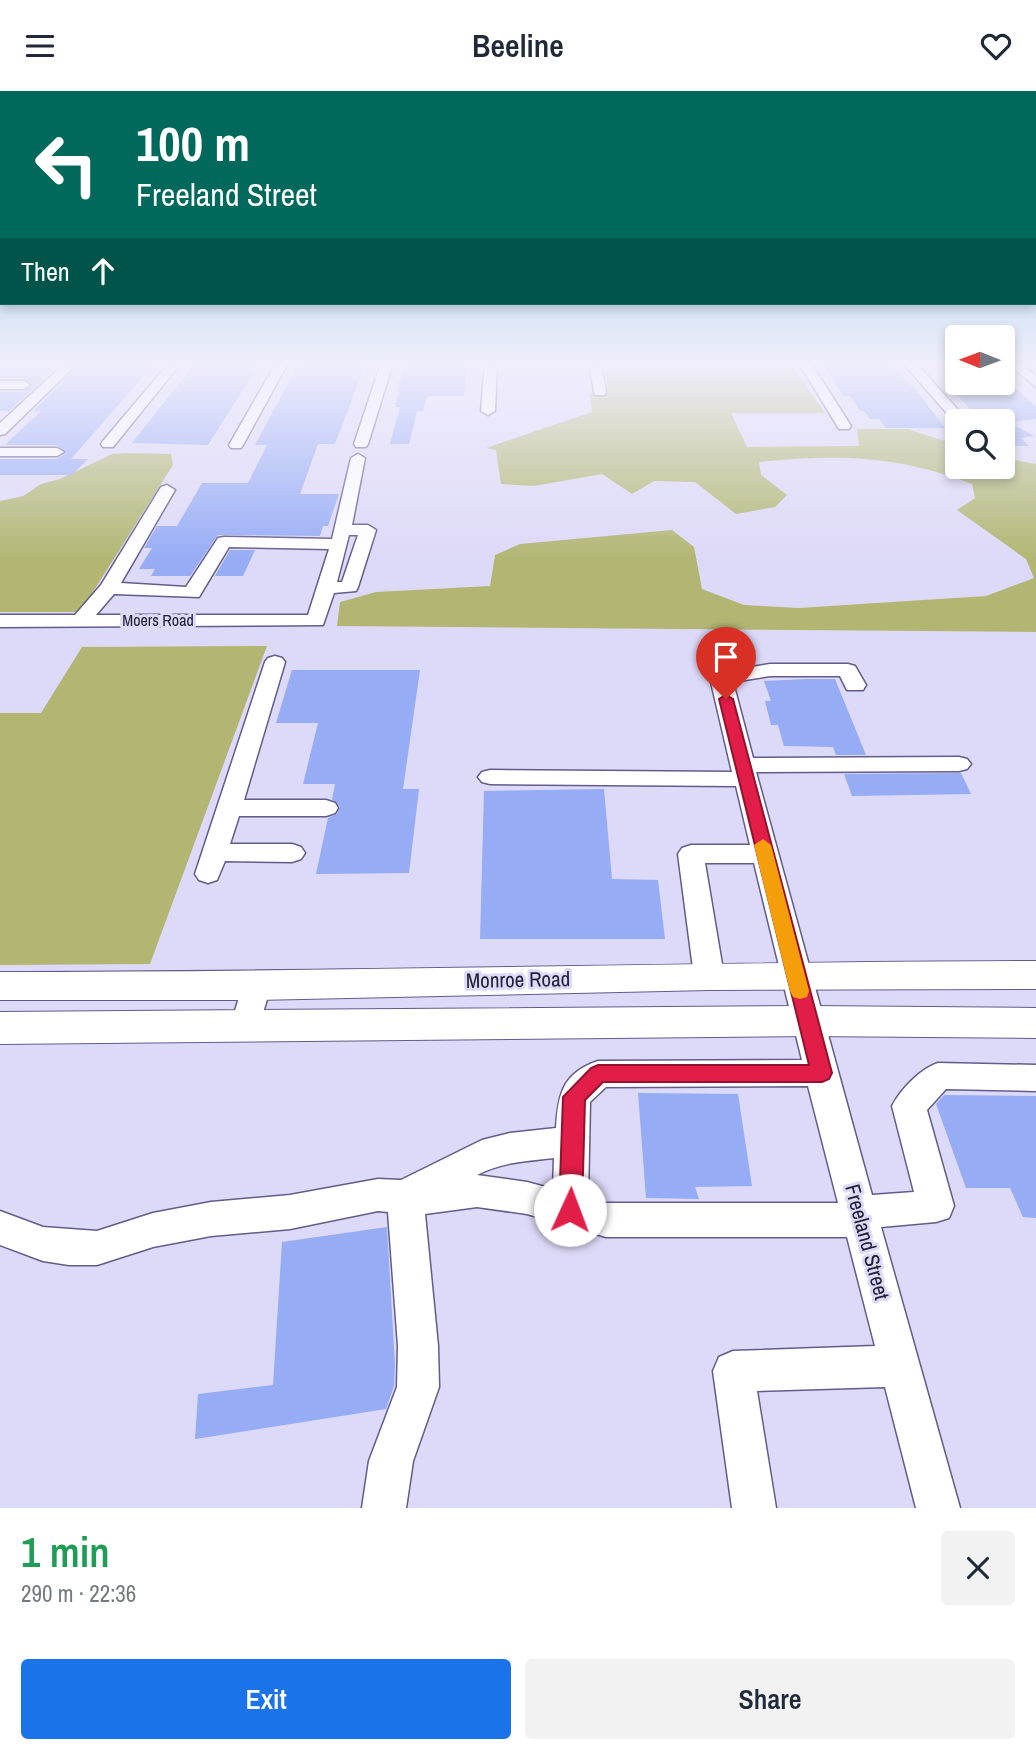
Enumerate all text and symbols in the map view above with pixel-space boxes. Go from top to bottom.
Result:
text: Beeline [472,24,564,67]
icon: menu [21,27,59,65]
icon: heart [977,27,1015,65]
text: 100 m [136,110,250,176]
icon: left [21,119,112,210]
text: Freeland Street [136,173,317,216]
icon: ahead [84,252,122,290]
text: Then [21,254,70,289]
north arrow [945,325,1015,395]
map controls [945,325,1015,479]
button: search [945,409,1015,479]
street label: Moers Road [122,609,194,631]
pin [696,627,756,699]
icon: arrive [707,638,745,676]
street label: Monroe Road [466,964,570,995]
position arrow [533,1173,607,1247]
street label: Freeland Street [838,1181,897,1303]
text: 1 min [21,1524,110,1580]
button: close [941,1531,1015,1605]
text: 290 m · 22:36 [21,1578,136,1609]
button: Exit [21,1659,511,1739]
button: Share [525,1659,1015,1739]

